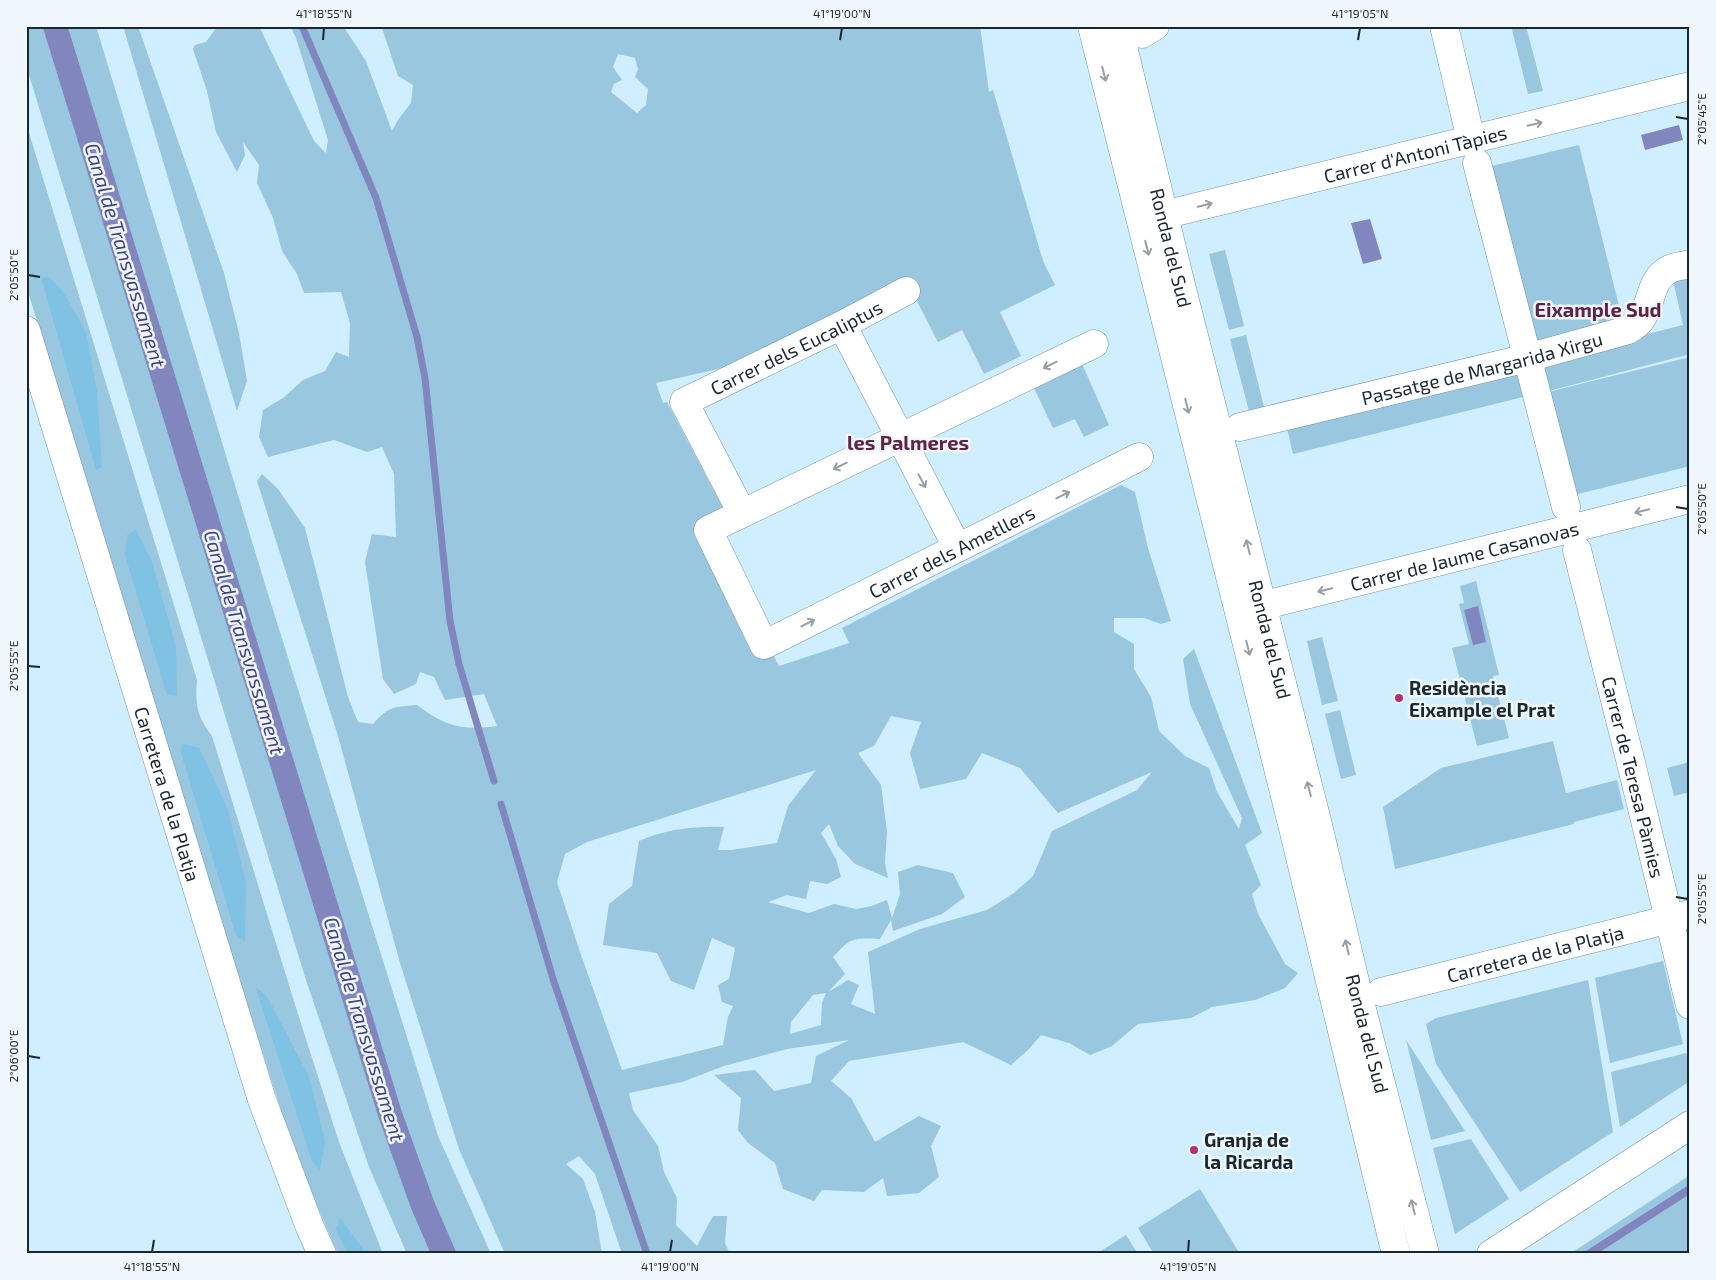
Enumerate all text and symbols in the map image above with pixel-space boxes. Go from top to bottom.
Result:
text: 41°18'55"N [296,6,352,20]
text: 41°19'00"N [813,6,871,20]
text: 41°19'05"N [1331,6,1389,20]
one-way arrow [1100,65,1109,81]
text: 2°05'45"E [1694,93,1708,145]
one-way arrow [1526,119,1542,128]
street label: Carrer d'Antoni Tàpies [1321,120,1509,187]
water label: Canal de Transvassament [80,140,172,371]
street label: Ronda del Sud [1146,186,1198,310]
one-way arrow [1196,200,1212,209]
one-way arrow [1143,240,1152,256]
text: 2°05'50"E [6,249,20,301]
street label: Carrer dels Eucaliptus [706,294,886,399]
district label: Eixample Sud [1534,297,1662,321]
street label: Passatge de Margarida Xirgu [1359,326,1605,409]
one-way arrow [1043,361,1058,371]
one-way arrow [1183,397,1192,413]
district label: les Palmeres [847,430,969,454]
one-way arrow [833,462,848,471]
one-way arrow [917,473,927,488]
text: 2°05'50"E [1694,483,1708,535]
one-way arrow [1055,490,1070,500]
street label: Carrer dels Ametllers [864,500,1038,602]
one-way arrow [1635,506,1651,516]
street label: Carrer de Jaume Casanovas [1348,516,1581,595]
water label: Canal de Transvassament [199,527,291,758]
one-way arrow [1243,539,1252,555]
street label: Ronda del Sud [1245,577,1297,701]
one-way arrow [1318,586,1334,595]
one-way arrow [800,618,815,627]
text: 2°05'55"E [6,640,20,692]
one-way arrow [1244,640,1253,656]
street label: Carrer de Teresa Pàmies [1598,674,1670,880]
place label: Residència Eixample el Prat [1409,676,1555,721]
marker: Residència Eixample el Prat [1393,692,1405,704]
street label: Carretera de la Platja [131,703,206,884]
one-way arrow [1304,782,1313,798]
text: 2°05'55"E [1694,873,1708,925]
water label: Canal de Transvassament [319,914,411,1145]
street label: Carretera de la Platja [1444,920,1626,986]
one-way arrow [1342,940,1351,956]
street label: Ronda del Sud [1342,972,1394,1095]
text: 2°06'00"E [6,1029,20,1083]
place label: Granja de la Ricarda [1204,1128,1293,1173]
marker: Granja de la Ricarda [1188,1144,1200,1156]
one-way arrow [1407,1199,1417,1215]
text: 41°18'55"N [124,1259,180,1273]
text: 41°19'00"N [641,1259,699,1273]
text: 41°19'05"N [1159,1259,1217,1273]

